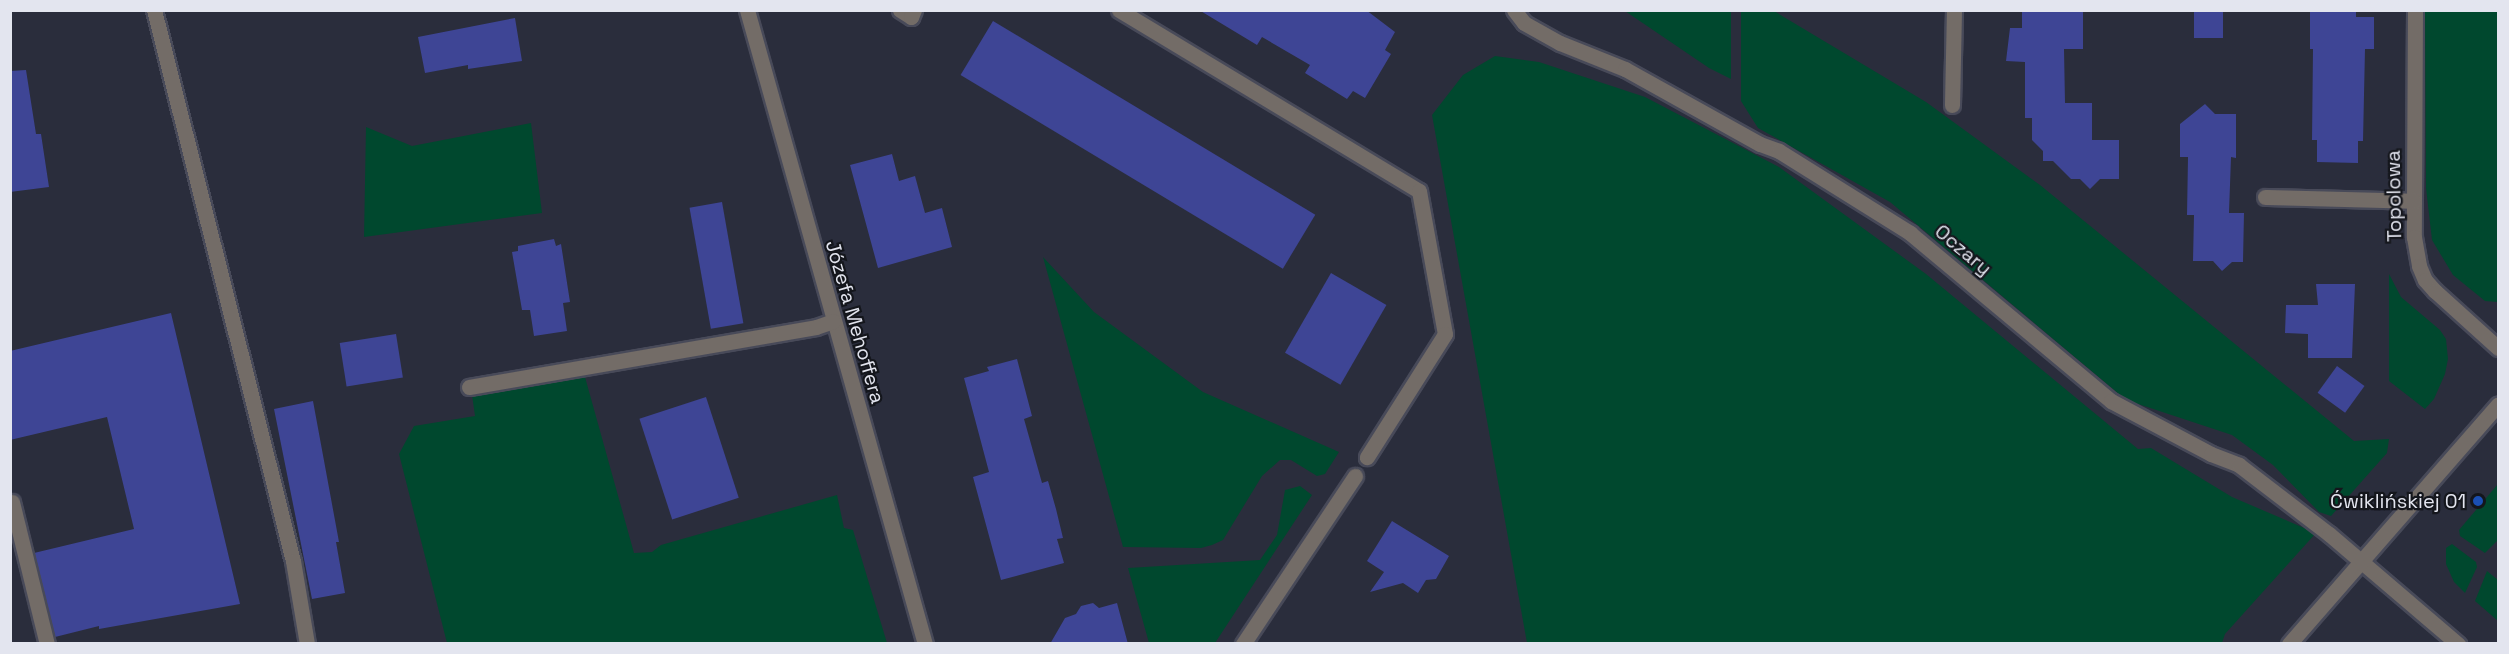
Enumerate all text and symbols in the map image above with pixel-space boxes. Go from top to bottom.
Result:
street label: Topolowa [2381,150,2407,242]
street label: Oczary [1930,219,1996,281]
street label: Józefa Mehoffera [820,238,890,406]
place label: Ćwiklińskiej 01 [2330,489,2466,513]
marker: Ćwiklińskiej 01 [2471,494,2485,508]

